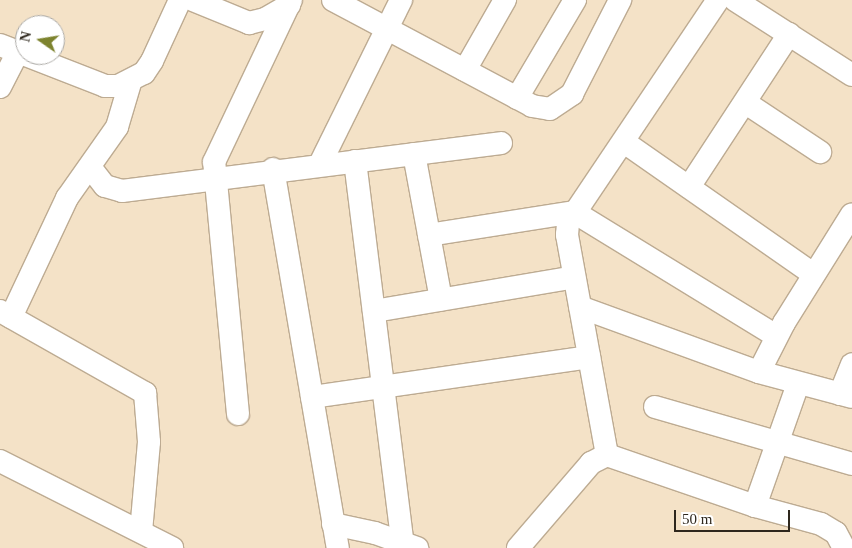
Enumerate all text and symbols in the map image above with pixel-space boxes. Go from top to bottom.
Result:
north arrow [15,15,65,65]
text: N [17,30,34,43]
scale bar [677,500,793,532]
text: 50 m [682,511,712,527]

